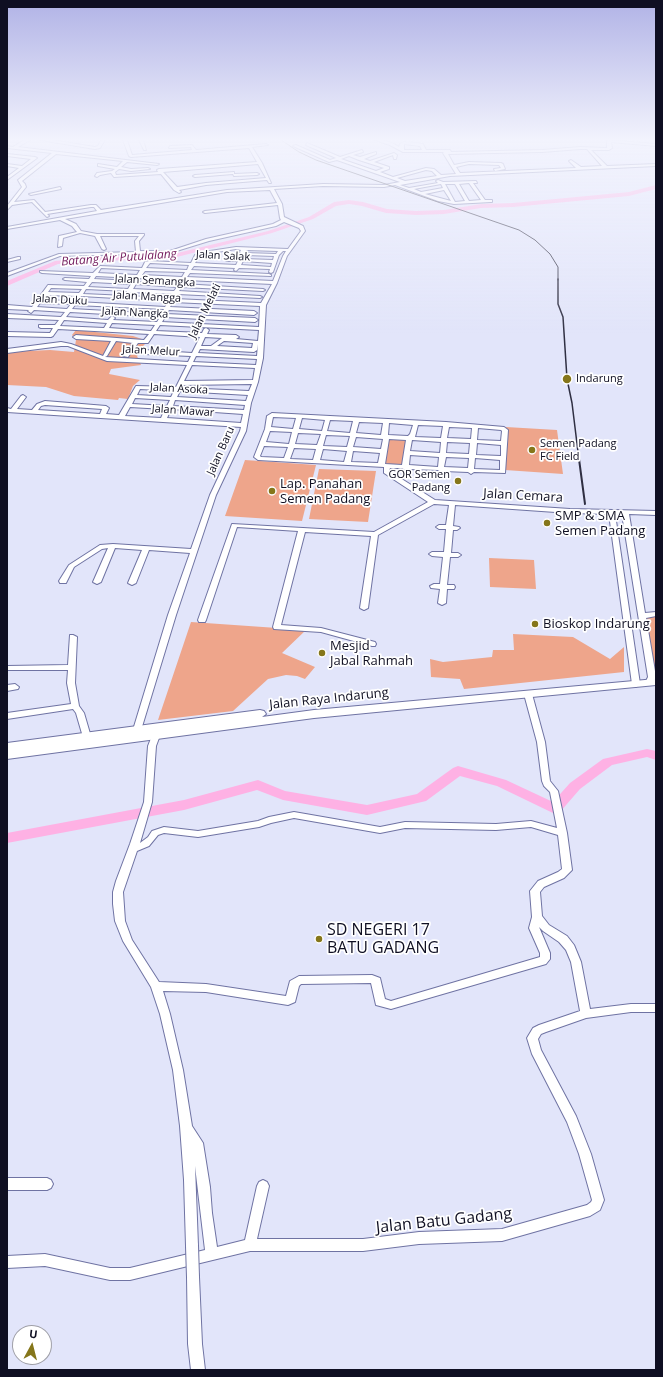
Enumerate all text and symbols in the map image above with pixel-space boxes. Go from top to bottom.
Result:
water label: Batang Air Putulalang [61,247,177,269]
street label: Jalan Salak [196,248,250,264]
street label: Jalan Semangka [114,272,196,290]
street label: Jalan Melati [186,281,224,341]
street label: Jalan Mangga [113,289,181,305]
street label: Jalan Duku [32,292,88,308]
street label: Jalan Nangka [101,305,169,321]
street label: Jalan Melur [122,343,180,359]
place label: Indarung [576,372,623,386]
marker: Indarung [561,373,573,385]
street label: Jalan Asoka [150,381,208,397]
street label: Jalan Mawar [151,402,215,420]
street label: Jalan Baru [204,425,238,477]
place label: Semen Padang FC Field [540,437,616,463]
marker: Semen Padang FC Field [527,445,537,455]
place label: GOR Semen Padang [388,468,450,494]
place label: Lap. Panahan Semen Padang [280,476,370,507]
marker: GOR Semen Padang [453,476,463,486]
marker: Lap. Panahan Semen Padang [267,486,277,496]
street label: Jalan Cemara [483,486,563,506]
place label: SMP & SMA Semen Padang [555,508,645,539]
marker: SMP & SMA Semen Padang [542,518,552,528]
place label: Bioskop Indarung [543,616,650,632]
marker: Bioskop Indarung [530,619,540,629]
place label: Mesjid Jabal Rahmah [330,638,413,669]
marker: Mesjid Jabal Rahmah [317,648,327,658]
street label: Jalan Raya Indarung [268,685,390,713]
place label: SD NEGERI 17 BATU GADANG [327,920,439,958]
marker: SD NEGERI 17 BATU GADANG [314,934,324,944]
street label: Jalan Batu Gadang [375,1204,513,1238]
north arrow [12,1325,52,1365]
text: U [28,1326,38,1342]

